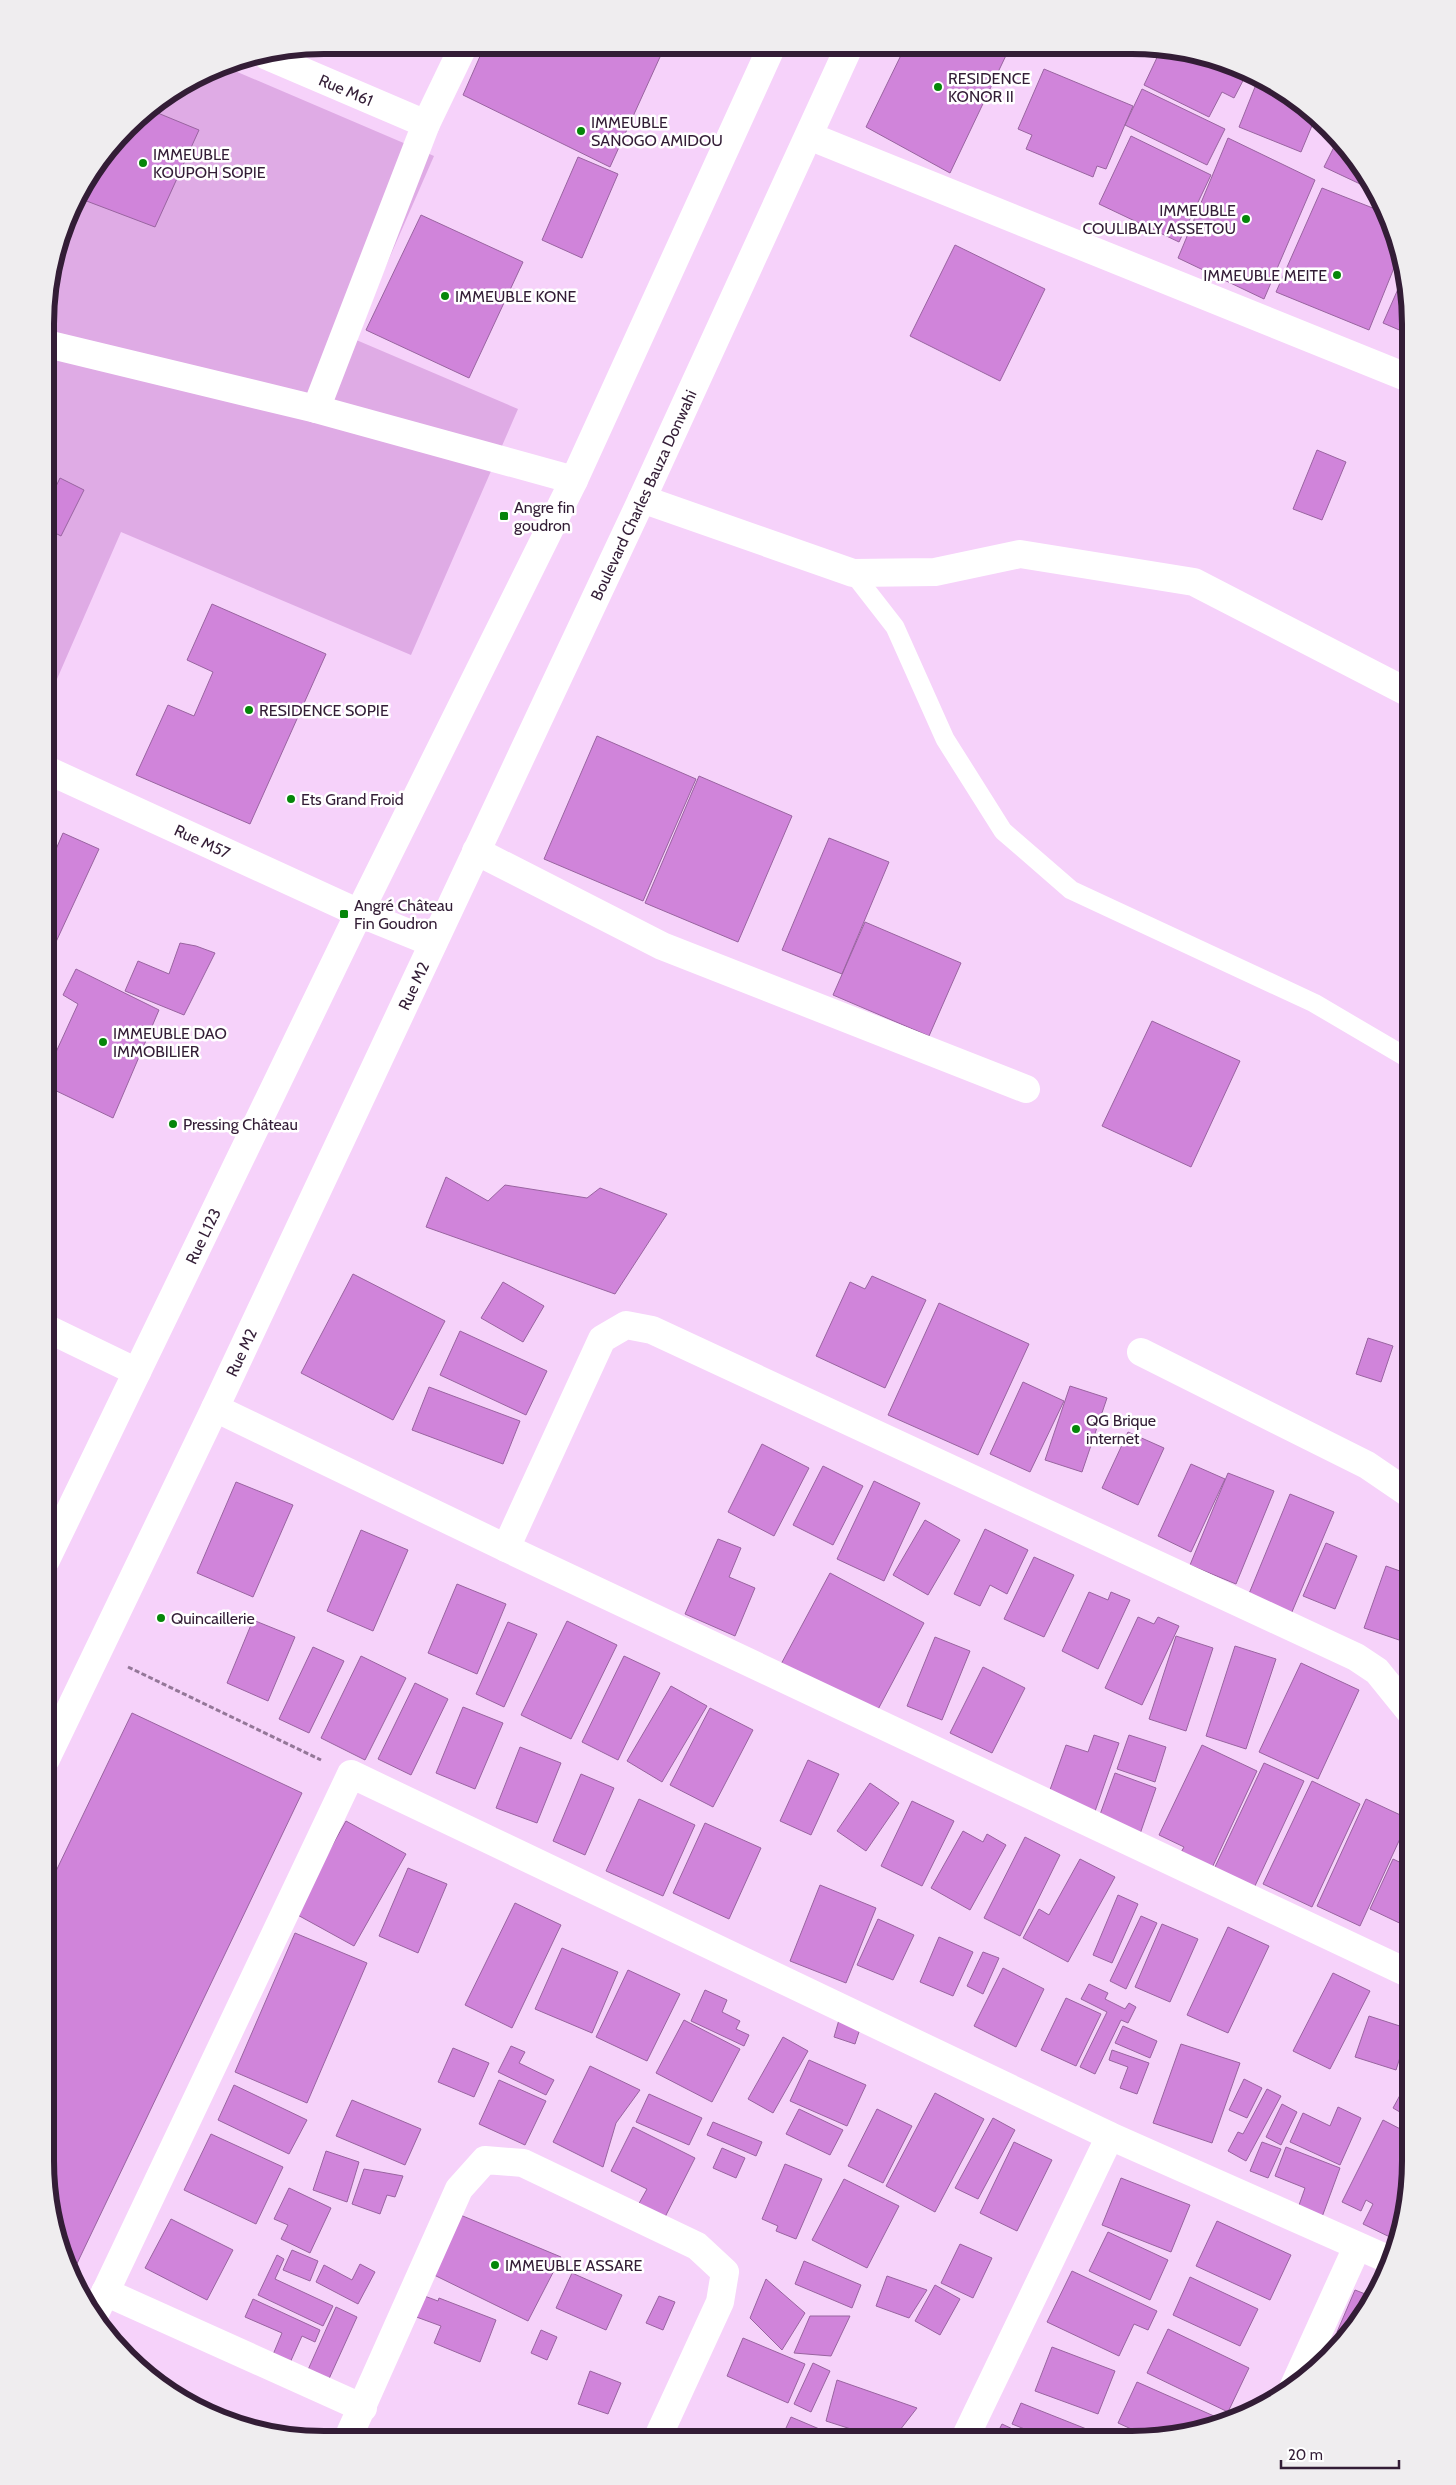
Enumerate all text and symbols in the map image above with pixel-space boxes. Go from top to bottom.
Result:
place label: RESIDENCE KONOR II [948,69,1031,106]
street label: Rue M61 [316,70,376,110]
marker: RESIDENCE KONOR II [932,81,944,93]
place label: IMMEUBLE SANOGO AMIDOU [591,113,723,150]
marker: IMMEUBLE SANOGO AMIDOU [575,125,587,137]
place label: IMMEUBLE KOUPOH SOPIE [153,145,266,182]
marker: IMMEUBLE KOUPOH SOPIE [137,157,149,169]
place label: IMMEUBLE COULIBALY ASSETOU [1082,201,1236,238]
marker: IMMEUBLE COULIBALY ASSETOU [1240,213,1252,225]
place label: IMMEUBLE MEITE [1203,266,1327,285]
marker: IMMEUBLE MEITE [1331,269,1343,281]
place label: IMMEUBLE KONE [455,287,577,306]
marker: IMMEUBLE KONE [439,290,451,302]
street label: Boulevard Charles Bauza Donwahi [587,387,701,604]
place label: Angre fin goudron [514,498,575,535]
marker: Angre fin goudron [498,510,510,522]
place label: RESIDENCE SOPIE [259,701,389,720]
marker: RESIDENCE SOPIE [243,704,255,716]
place label: Ets Grand Froid [301,790,404,809]
marker: Ets Grand Froid [285,793,297,805]
street label: Rue M57 [171,821,233,863]
place label: Angré Château Fin Goudron [354,896,453,933]
marker: Angré Château Fin Goudron [338,908,350,920]
street label: Rue M2 [394,959,433,1013]
place label: IMMEUBLE DAO IMMOBILIER [113,1024,227,1061]
marker: IMMEUBLE DAO IMMOBILIER [97,1036,109,1048]
place label: Pressing Château [183,1115,298,1134]
marker: Pressing Château [167,1118,179,1130]
street label: Rue L123 [182,1205,225,1267]
street label: Rue M2 [222,1325,261,1380]
place label: QG Brique internet [1086,1411,1156,1448]
marker: QG Brique internet [1070,1423,1082,1435]
place label: Quincaillerie [171,1609,255,1628]
marker: Quincaillerie [155,1612,167,1624]
place label: IMMEUBLE ASSARE [505,2256,642,2275]
marker: IMMEUBLE ASSARE [489,2259,501,2271]
scale bar [1281,2438,1398,2470]
text: 20 m [1288,2446,1323,2464]

